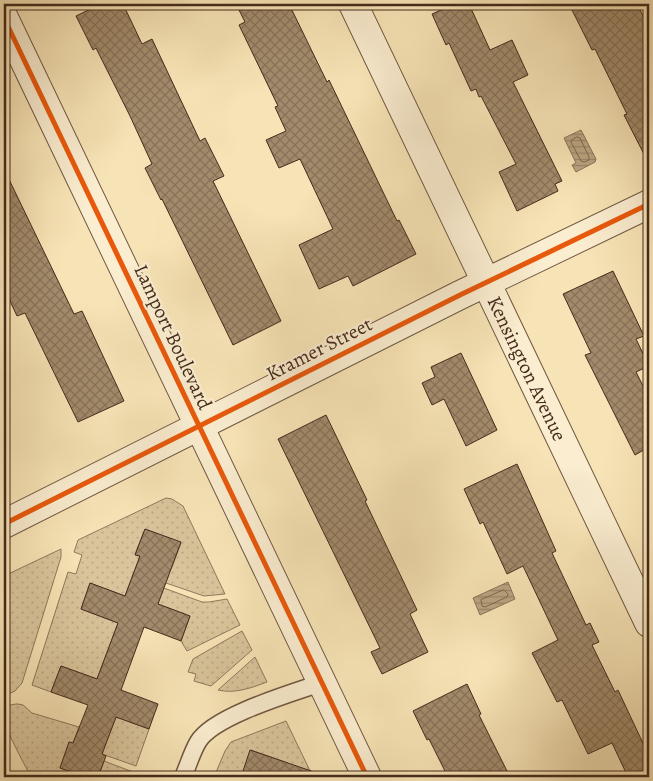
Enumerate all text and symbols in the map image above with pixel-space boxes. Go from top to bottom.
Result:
street label: Lamport Boulevard [128,260,219,414]
street label: Kensington Avenue [481,292,574,445]
street label: Kramer Street [261,311,377,387]

